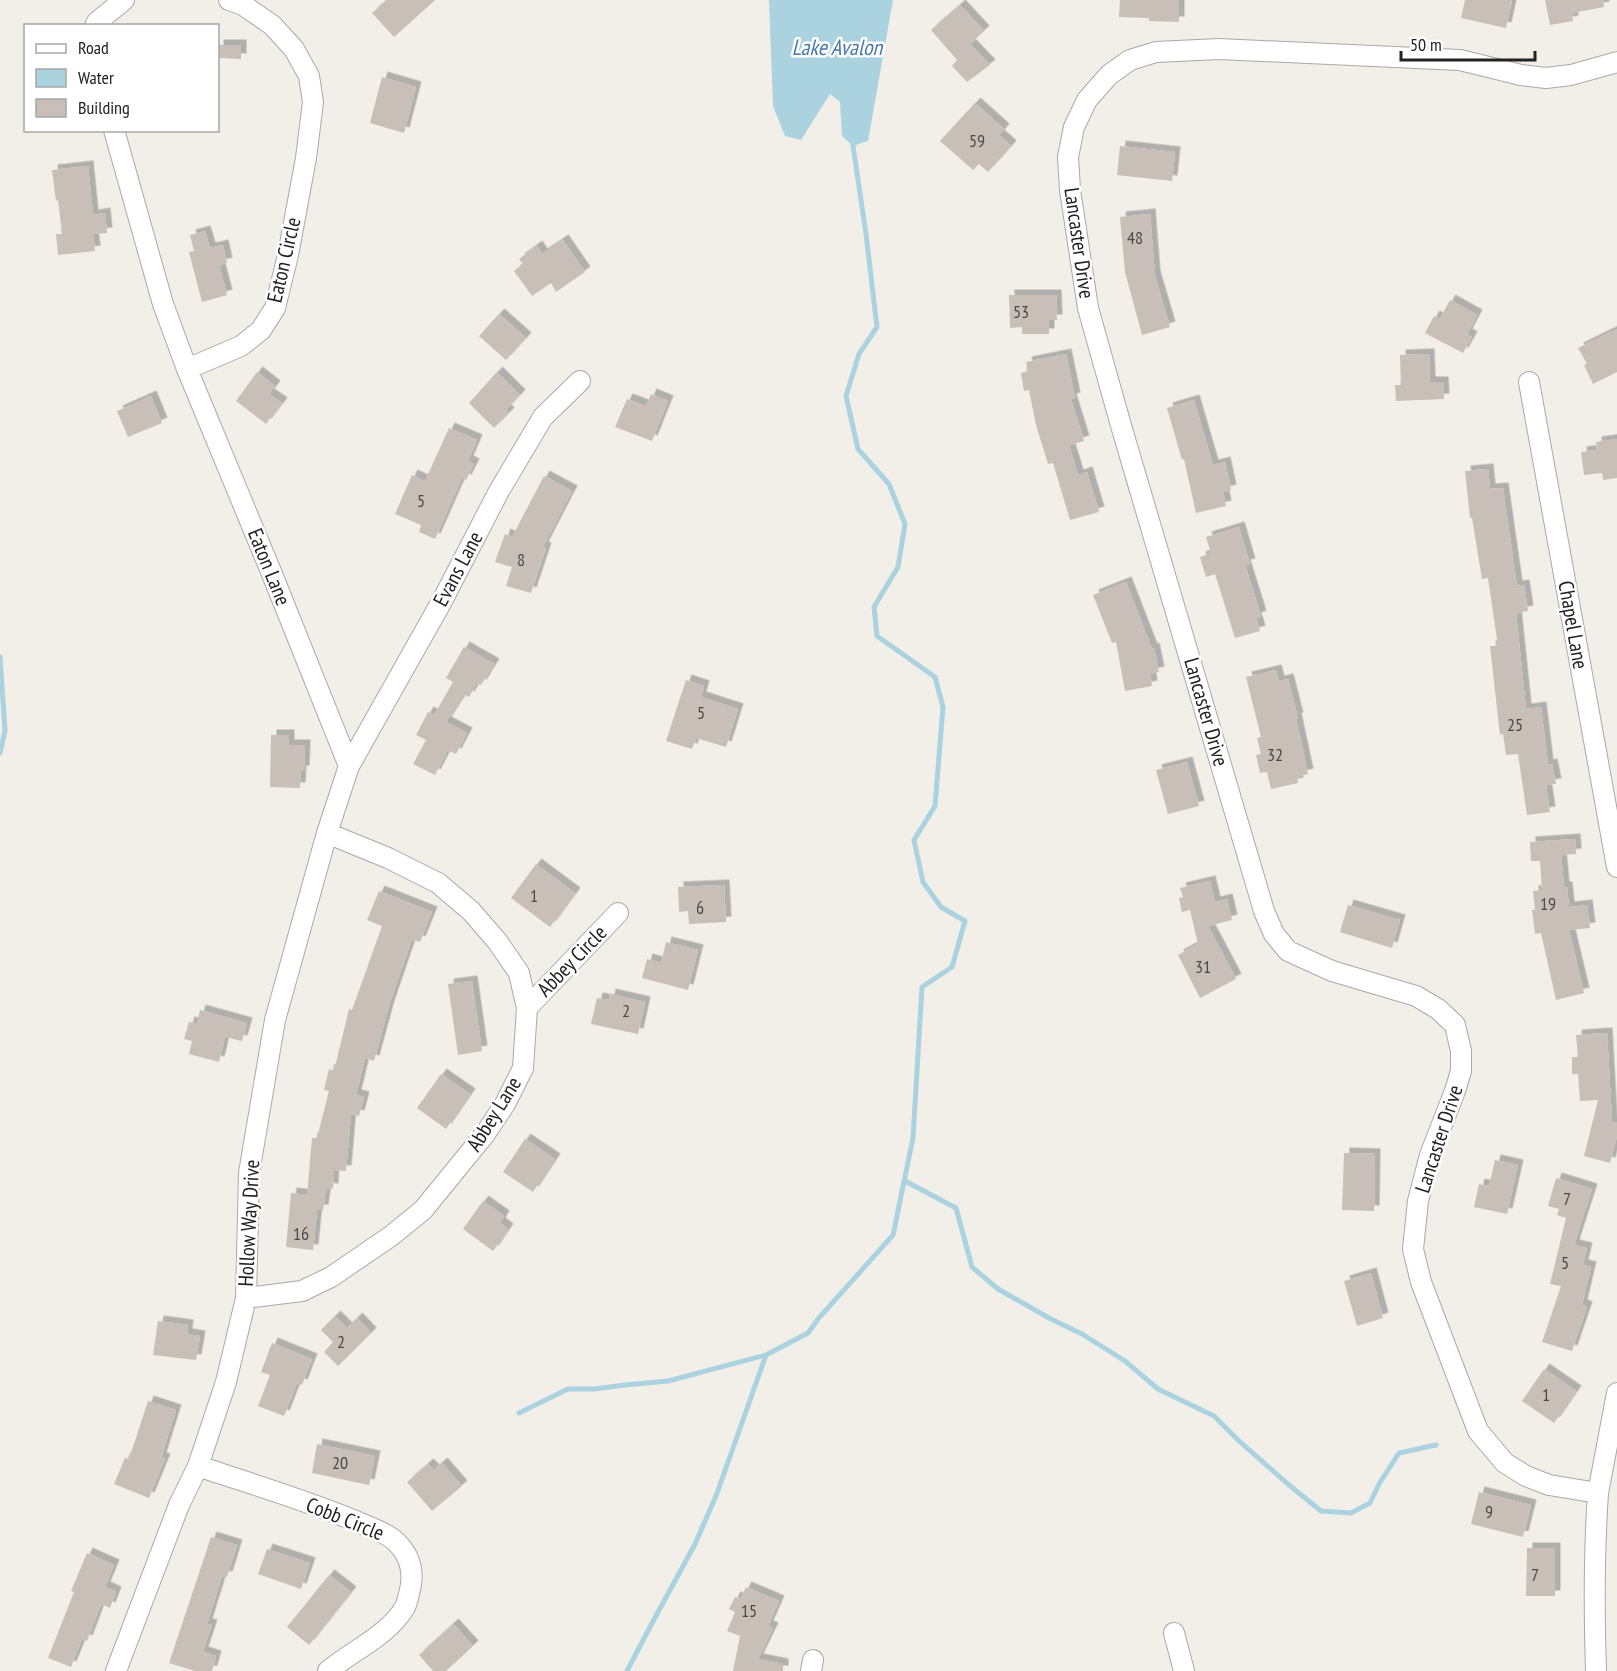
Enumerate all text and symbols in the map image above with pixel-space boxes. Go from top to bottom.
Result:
legend [24,24,219,132]
scale bar [1401,24,1534,62]
water label: Lake Avalon [792,33,884,61]
text: 50 m [1410,33,1442,56]
text: Road [78,36,109,59]
text: Water [78,66,114,89]
text: Building [78,96,130,119]
house number: 59 [969,129,985,152]
street label: Lancaster Drive [1058,186,1101,300]
street label: Eaton Circle [261,215,306,305]
house number: 48 [1127,226,1143,249]
house number: 53 [1013,300,1029,323]
house number: 5 [417,489,425,512]
street label: Eaton Lane [242,524,297,609]
street label: Evans Lane [427,527,489,611]
house number: 8 [517,548,525,571]
street label: Chapel Lane [1552,579,1595,671]
street label: Lancaster Drive [1178,654,1235,769]
house number: 5 [697,701,705,724]
house number: 25 [1507,713,1523,736]
house number: 32 [1267,743,1283,766]
house number: 1 [530,884,538,907]
house number: 19 [1540,892,1556,915]
house number: 6 [696,896,704,919]
street label: Abbey Circle [531,919,612,1002]
house number: 31 [1195,955,1211,978]
house number: 2 [622,999,630,1022]
street label: Abbey Lane [460,1071,527,1156]
street label: Lancaster Drive [1408,1082,1469,1196]
street label: Hollow Way Drive [232,1159,265,1287]
house number: 7 [1563,1187,1571,1210]
house number: 16 [293,1222,309,1245]
house number: 5 [1561,1251,1569,1274]
house number: 2 [337,1330,345,1353]
house number: 1 [1542,1383,1550,1406]
house number: 20 [332,1451,348,1474]
street label: Cobb Circle [302,1491,388,1546]
house number: 9 [1485,1500,1493,1523]
house number: 7 [1531,1563,1539,1586]
house number: 15 [741,1599,757,1622]

